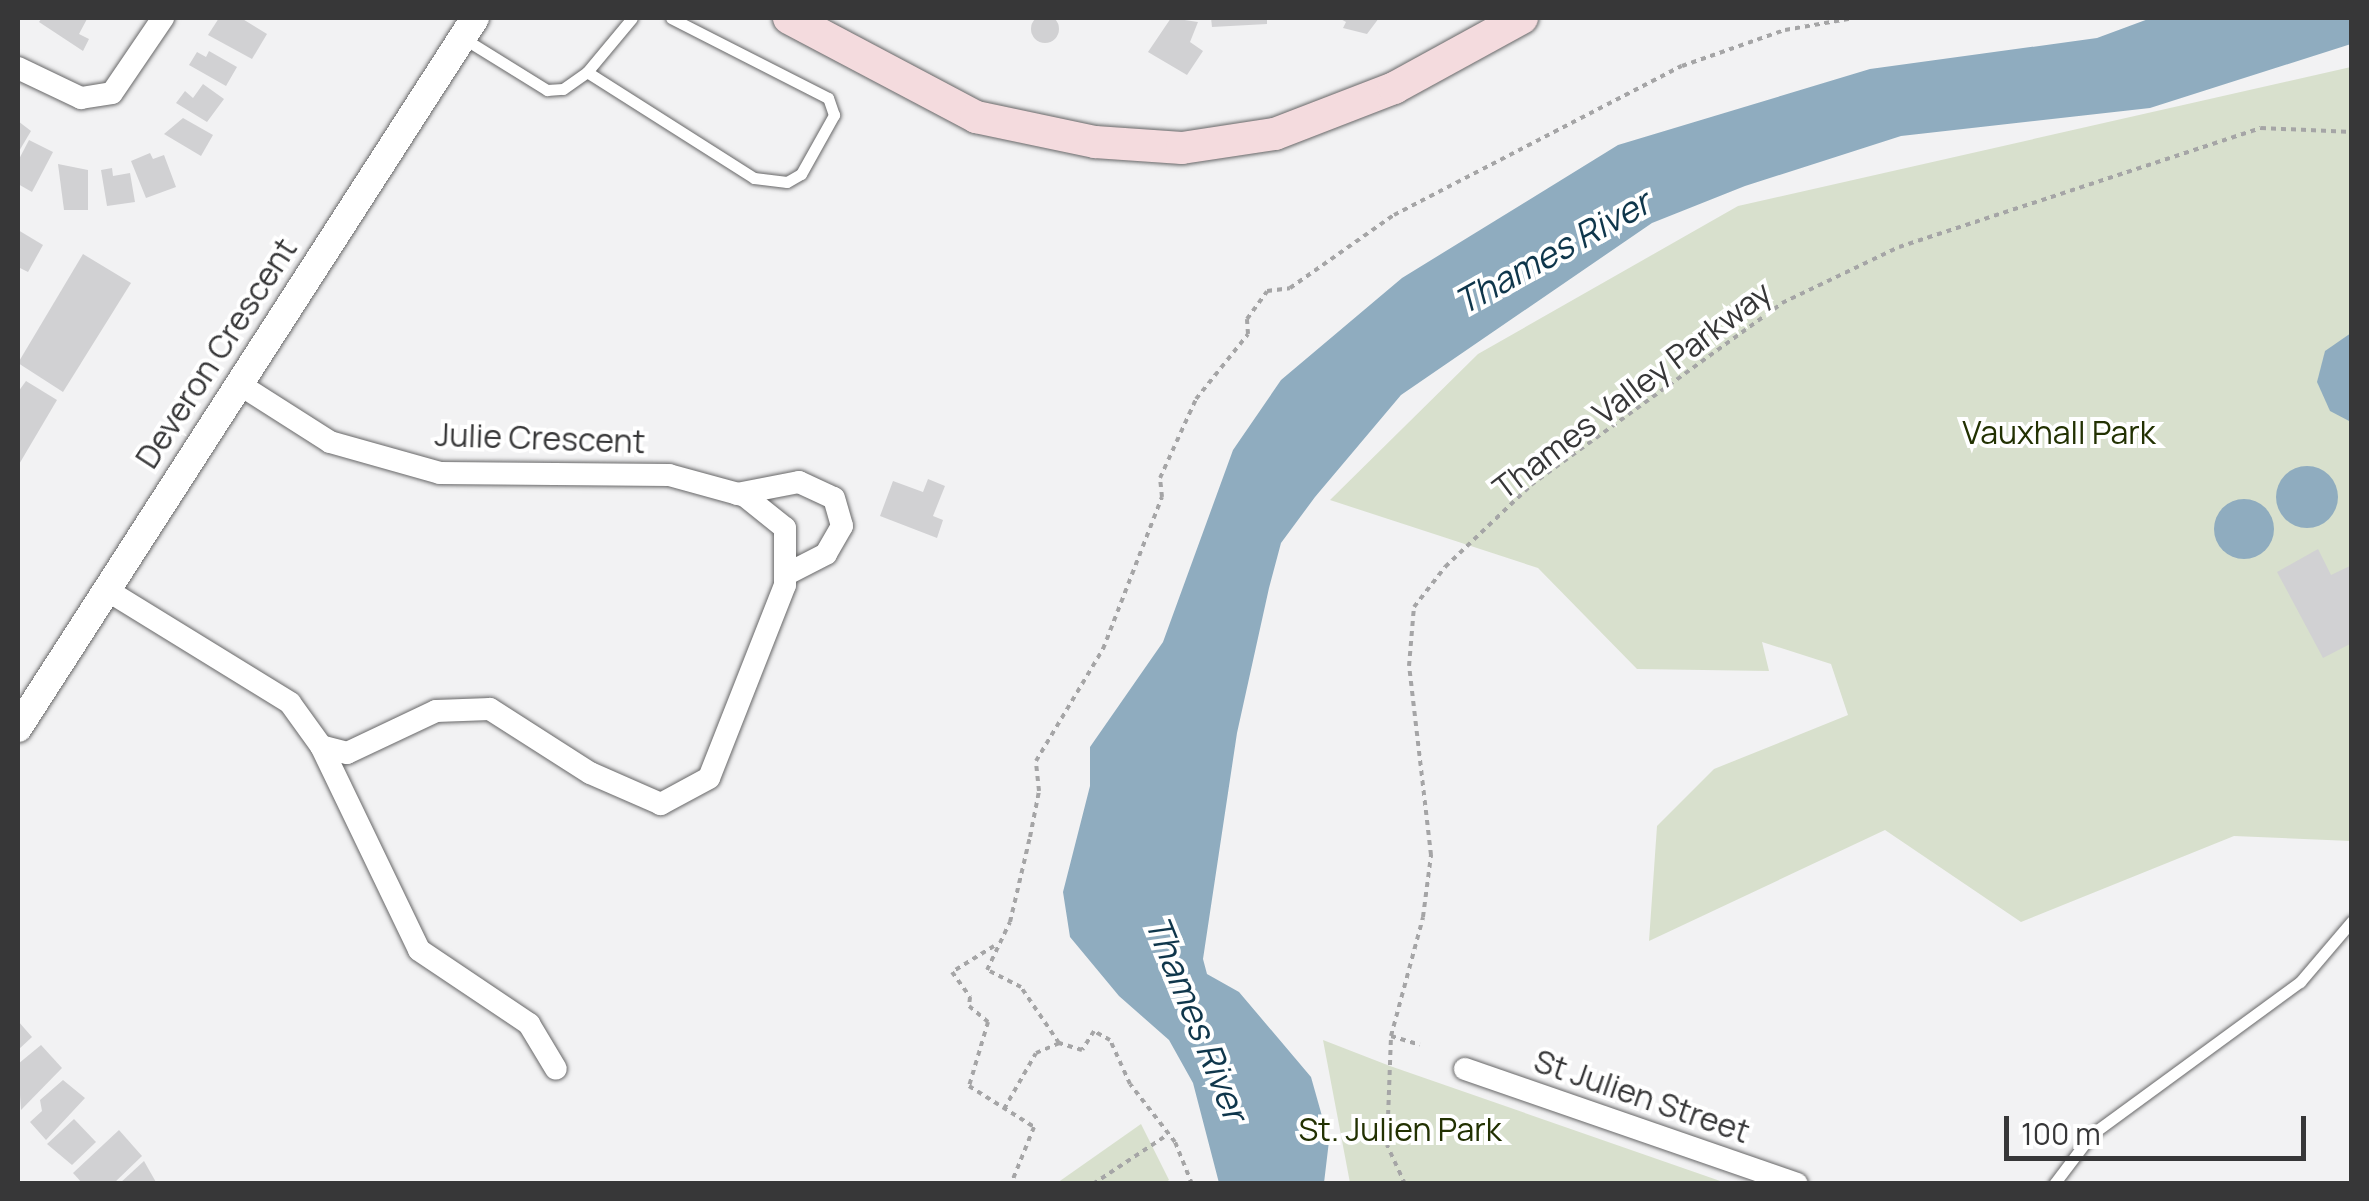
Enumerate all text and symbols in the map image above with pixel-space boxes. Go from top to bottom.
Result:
water label: Thames River [1447,181,1657,323]
street label: Deveron Crescent [127,231,305,475]
street label: Thames Valley Parkway [1485,273,1779,507]
park label: Vauxhall Park [1962,413,2156,451]
street label: Julie Crescent [434,415,646,461]
water label: Thames River [1137,910,1257,1126]
street label: St Julien Street [1529,1041,1755,1151]
scale bar [2009,1096,2312,1158]
park label: St. Julien Park [1298,1110,1502,1148]
text: 100 m [2021,1113,2101,1154]

